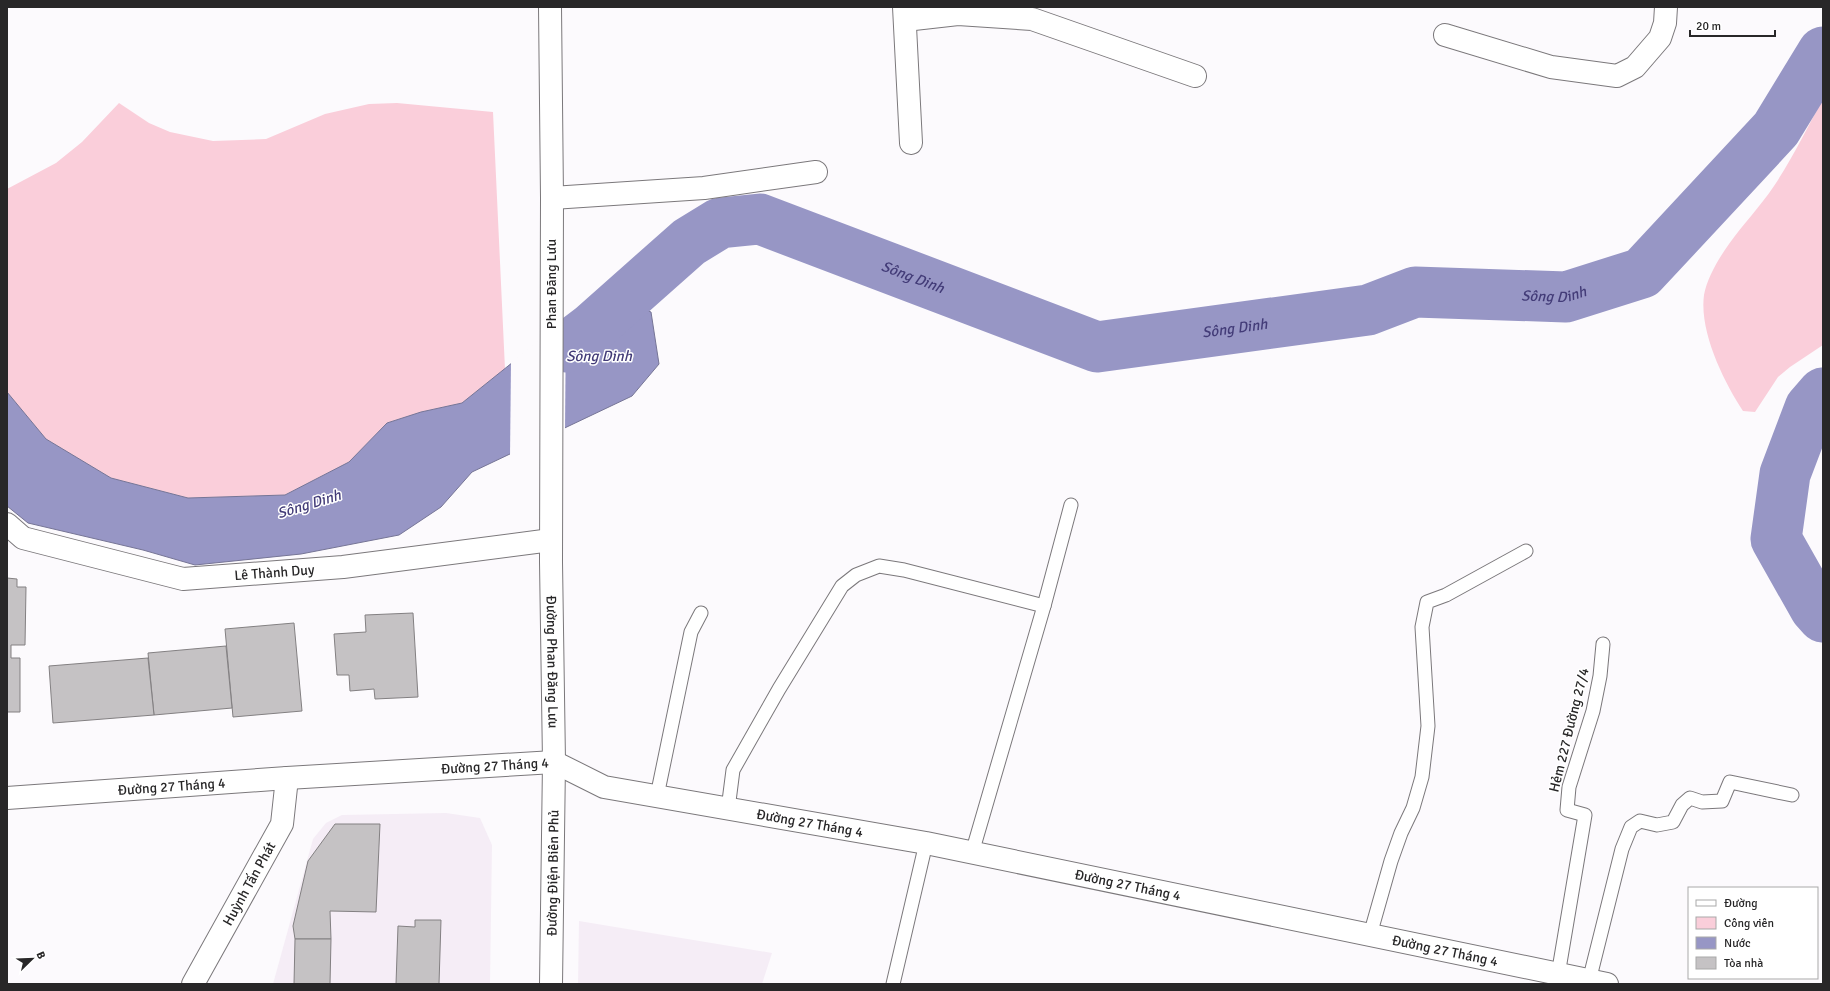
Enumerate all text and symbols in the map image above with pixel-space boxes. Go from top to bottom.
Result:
scale bar [1690,12,1775,38]
text: 20 m [1696,19,1721,34]
street label: Phan Đăng Lưu [543,239,560,329]
water label: Sông Dinh [879,257,947,297]
water label: Sông Dinh [1521,282,1589,306]
water label: Sông Dinh [1201,315,1269,342]
water label: Sông Dinh [566,347,633,365]
water label: Sông Dinh [275,486,344,522]
street label: Lê Thành Duy [234,561,315,584]
street label: Đường Phan Đăng Lưu [543,595,562,729]
street label: Hẻm 227 Đường 27/4 [1545,666,1593,794]
street label: Đường 27 Tháng 4 [440,754,550,777]
street label: Đường 27 Tháng 4 [117,774,226,799]
street label: Đường 27 Tháng 4 [755,805,865,840]
street label: Đường Điện Biên Phủ [543,810,563,936]
street label: Huỳnh Tấn Phát [219,839,279,928]
street label: Đường 27 Tháng 4 [1073,866,1183,904]
legend [1688,887,1818,979]
text: Đường [1724,896,1758,911]
text: Công viên [1724,916,1774,931]
street label: Đường 27 Tháng 4 [1390,931,1500,970]
text: Nước [1724,936,1751,951]
north arrow [12,939,52,979]
text: B [33,950,48,961]
text: Tòa nhà [1724,956,1763,971]

